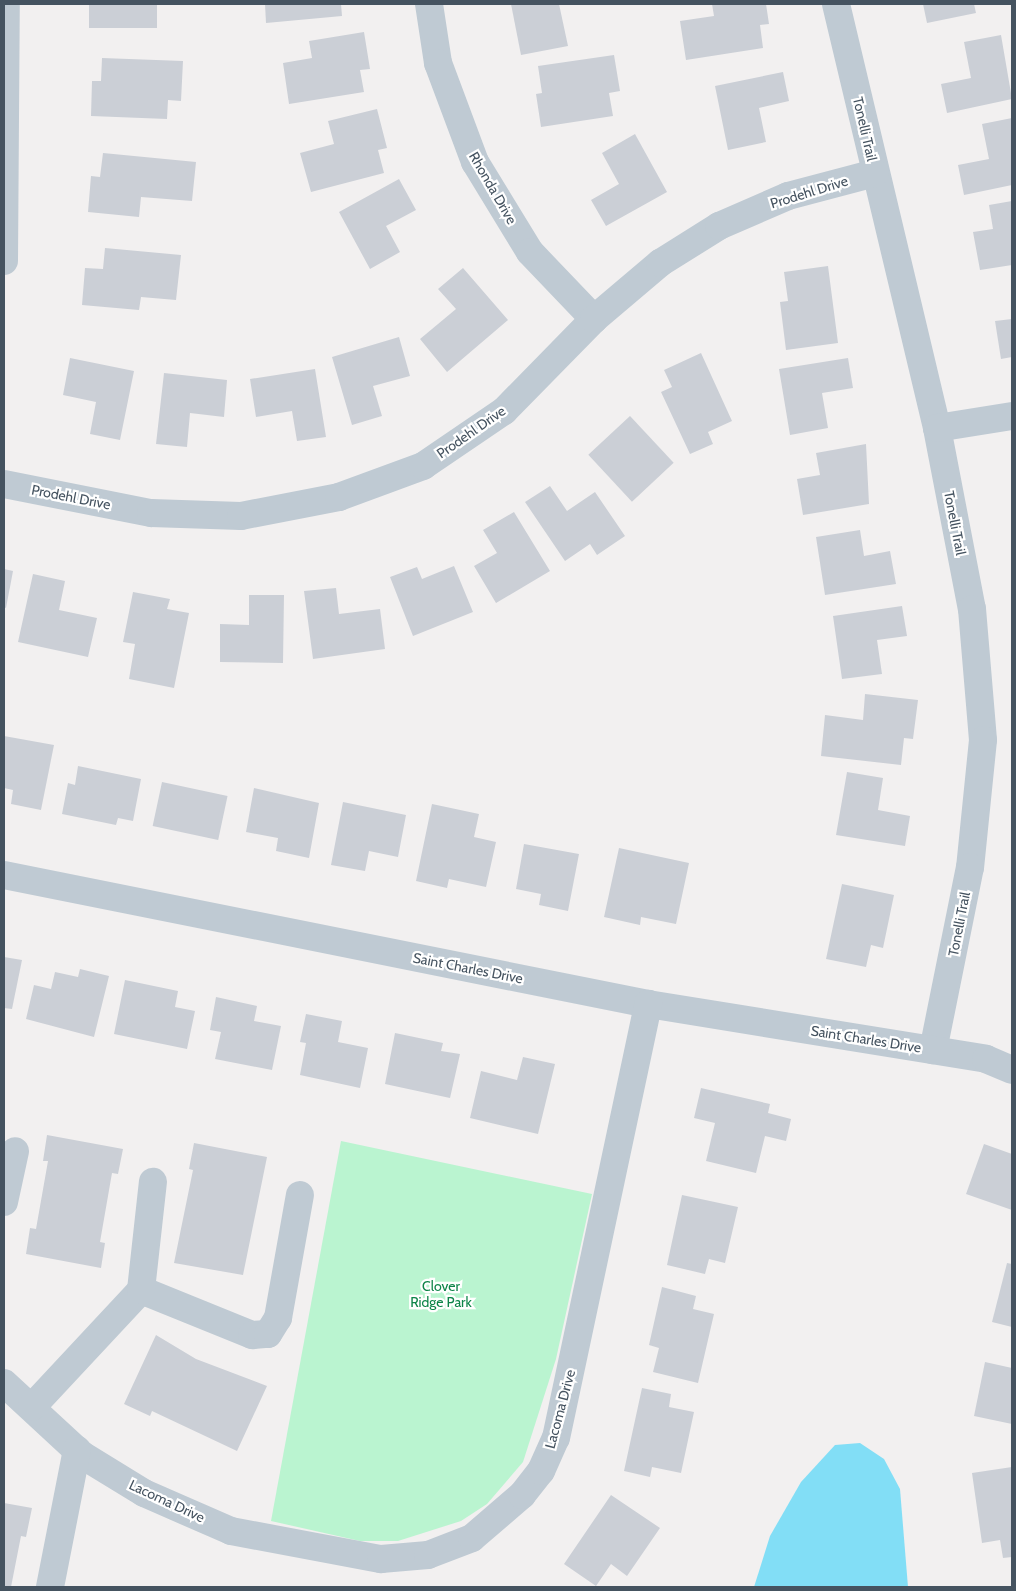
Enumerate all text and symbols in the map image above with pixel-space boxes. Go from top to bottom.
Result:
street label: Tonelli Trail [849,95,881,163]
street label: Rhonda Drive [466,149,520,227]
street label: Prodehl Drive [768,172,850,212]
street label: Prodehl Drive [433,402,509,462]
street label: Prodehl Drive [30,481,112,513]
street label: Tonelli Trail [941,489,969,557]
street label: Tonelli Trail [945,890,973,958]
street label: Saint Charles Drive [412,949,524,987]
street label: Saint Charles Drive [810,1022,922,1056]
park label: Clover Ridge Park [410,1278,472,1310]
street label: Lacoma Drive [541,1368,579,1450]
street label: Lacoma Drive [127,1476,207,1526]

